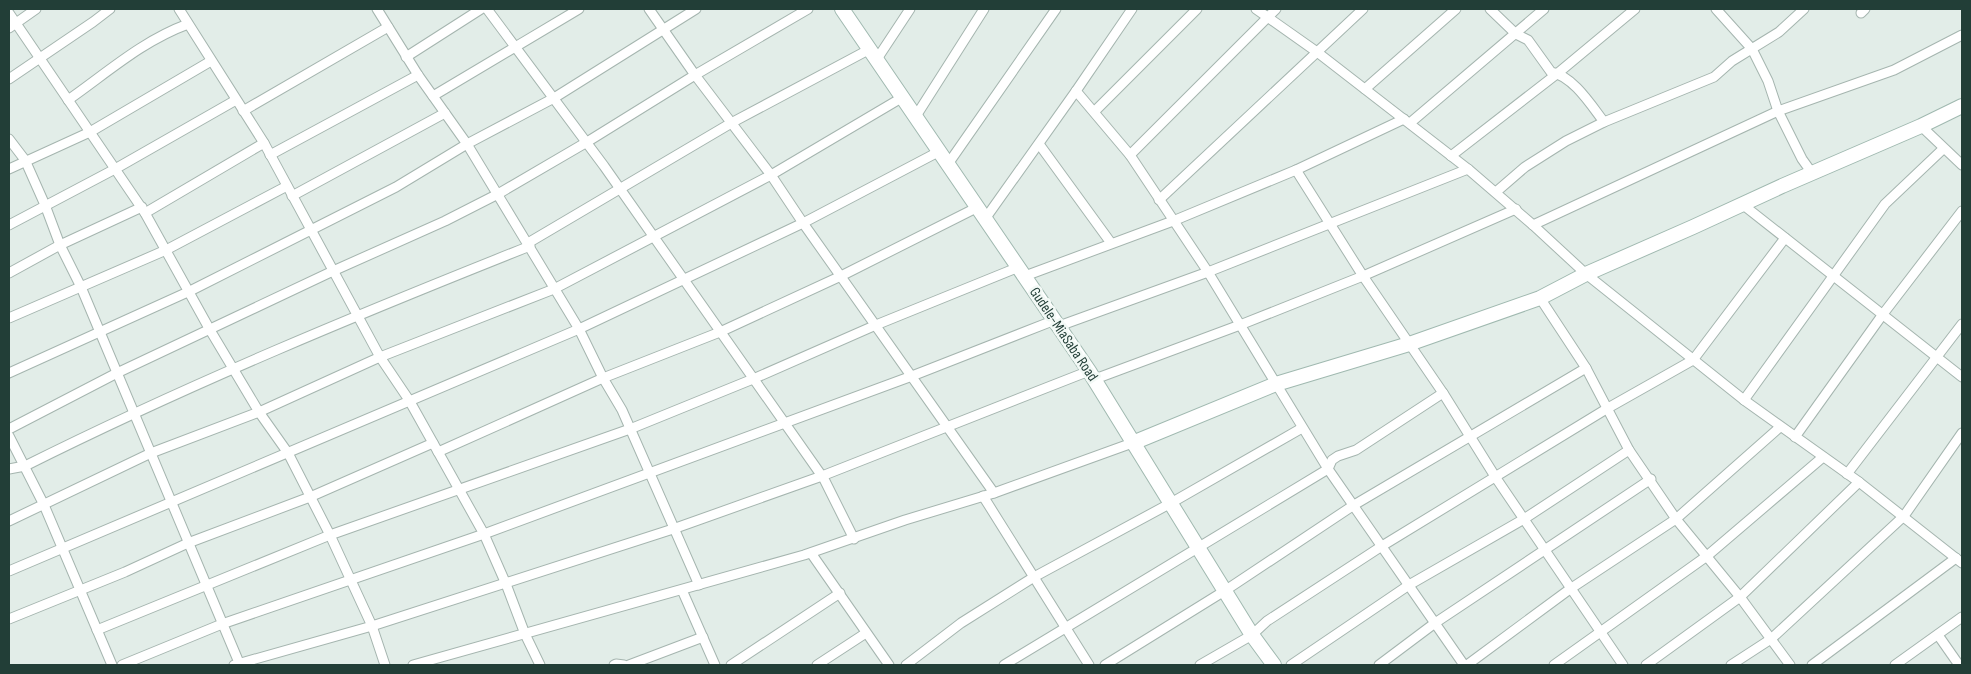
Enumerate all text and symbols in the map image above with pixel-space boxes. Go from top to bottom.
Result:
street label: Gudele-MiaSaba Road [1025,284,1102,385]

